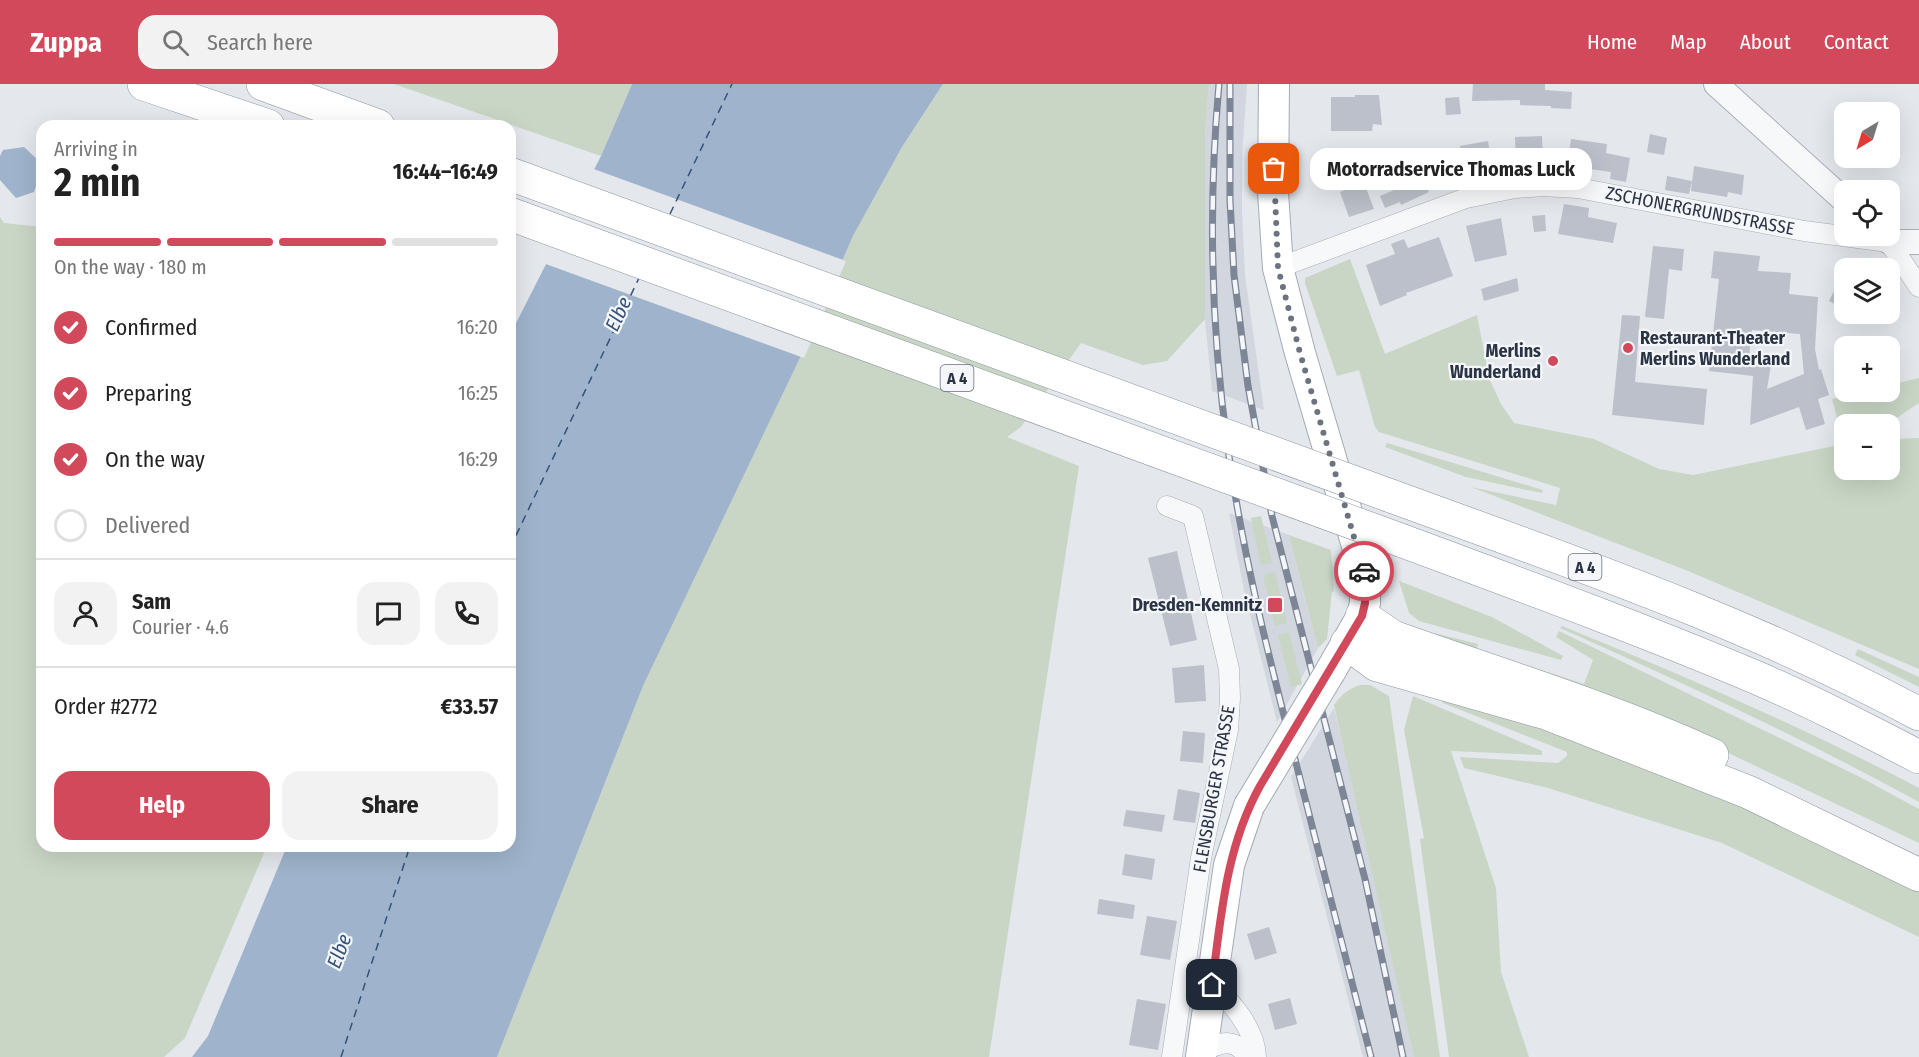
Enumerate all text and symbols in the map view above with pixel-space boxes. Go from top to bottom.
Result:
search box [138,15,558,69]
text: Zuppa [30,26,102,59]
icon: search [159,26,192,59]
text: Search here [207,29,313,56]
text: Home [1587,29,1637,55]
text: Map [1670,29,1707,55]
text: About [1740,29,1791,55]
text: Contact [1824,29,1889,55]
north arrow [1834,102,1900,168]
map controls [1834,102,1900,480]
text: Arriving in [54,137,138,161]
pin [1248,143,1299,194]
callout: Motorradservice Thomas Luck [1310,148,1592,190]
icon: bag [1257,152,1290,185]
text: Motorradservice Thomas Luck [1327,157,1575,181]
text: 16:44–16:49 [393,158,498,185]
text: 2 min [54,160,140,206]
button: locate [1834,180,1900,246]
street label: ZSCHONERGRUNDSTRASSE [1604,182,1796,240]
text: On the way · 180 m [54,255,207,279]
button: layers [1834,258,1900,324]
water label: Elbe [600,293,636,335]
icon: check [54,311,87,344]
text: Confirmed [105,314,198,341]
text: 16:20 [457,315,498,339]
place label: Restaurant-Theater Merlins Wunderland [1640,327,1790,370]
button: + [1834,336,1900,402]
place label: Merlins Wunderland [1450,340,1541,383]
marker: Restaurant-Theater Merlins Wunderland [1621,341,1635,355]
marker: Merlins Wunderland [1546,354,1560,368]
road number: A 4 [940,365,974,391]
icon: check [54,377,87,410]
text: Preparing [105,380,191,407]
text: 16:25 [458,381,498,405]
button: − [1834,414,1900,480]
icon: check [54,443,87,476]
text: On the way [105,446,205,473]
text: 16:29 [458,447,498,471]
text: Delivered [105,512,190,539]
courier [1334,541,1394,601]
road number: A 4 [1568,554,1602,580]
icon: car [1348,555,1381,588]
button: person [54,582,117,645]
button: chat [357,582,420,645]
button: phone [435,582,498,645]
text: Sam [132,588,171,615]
place label: Dresden-Kemnitz [1132,594,1262,616]
marker: Dresden-Kemnitz [1266,596,1284,614]
text: Courier · 4.6 [132,615,229,639]
text: Order #2772 [54,693,158,720]
text: €33.57 [440,693,498,720]
street label: FLENSBURGER STRASSE [1188,704,1240,874]
button: Help [54,771,270,840]
button: Share [282,771,498,840]
water label: Elbe [322,930,357,971]
pin [1186,959,1237,1010]
icon: home [1195,968,1228,1001]

